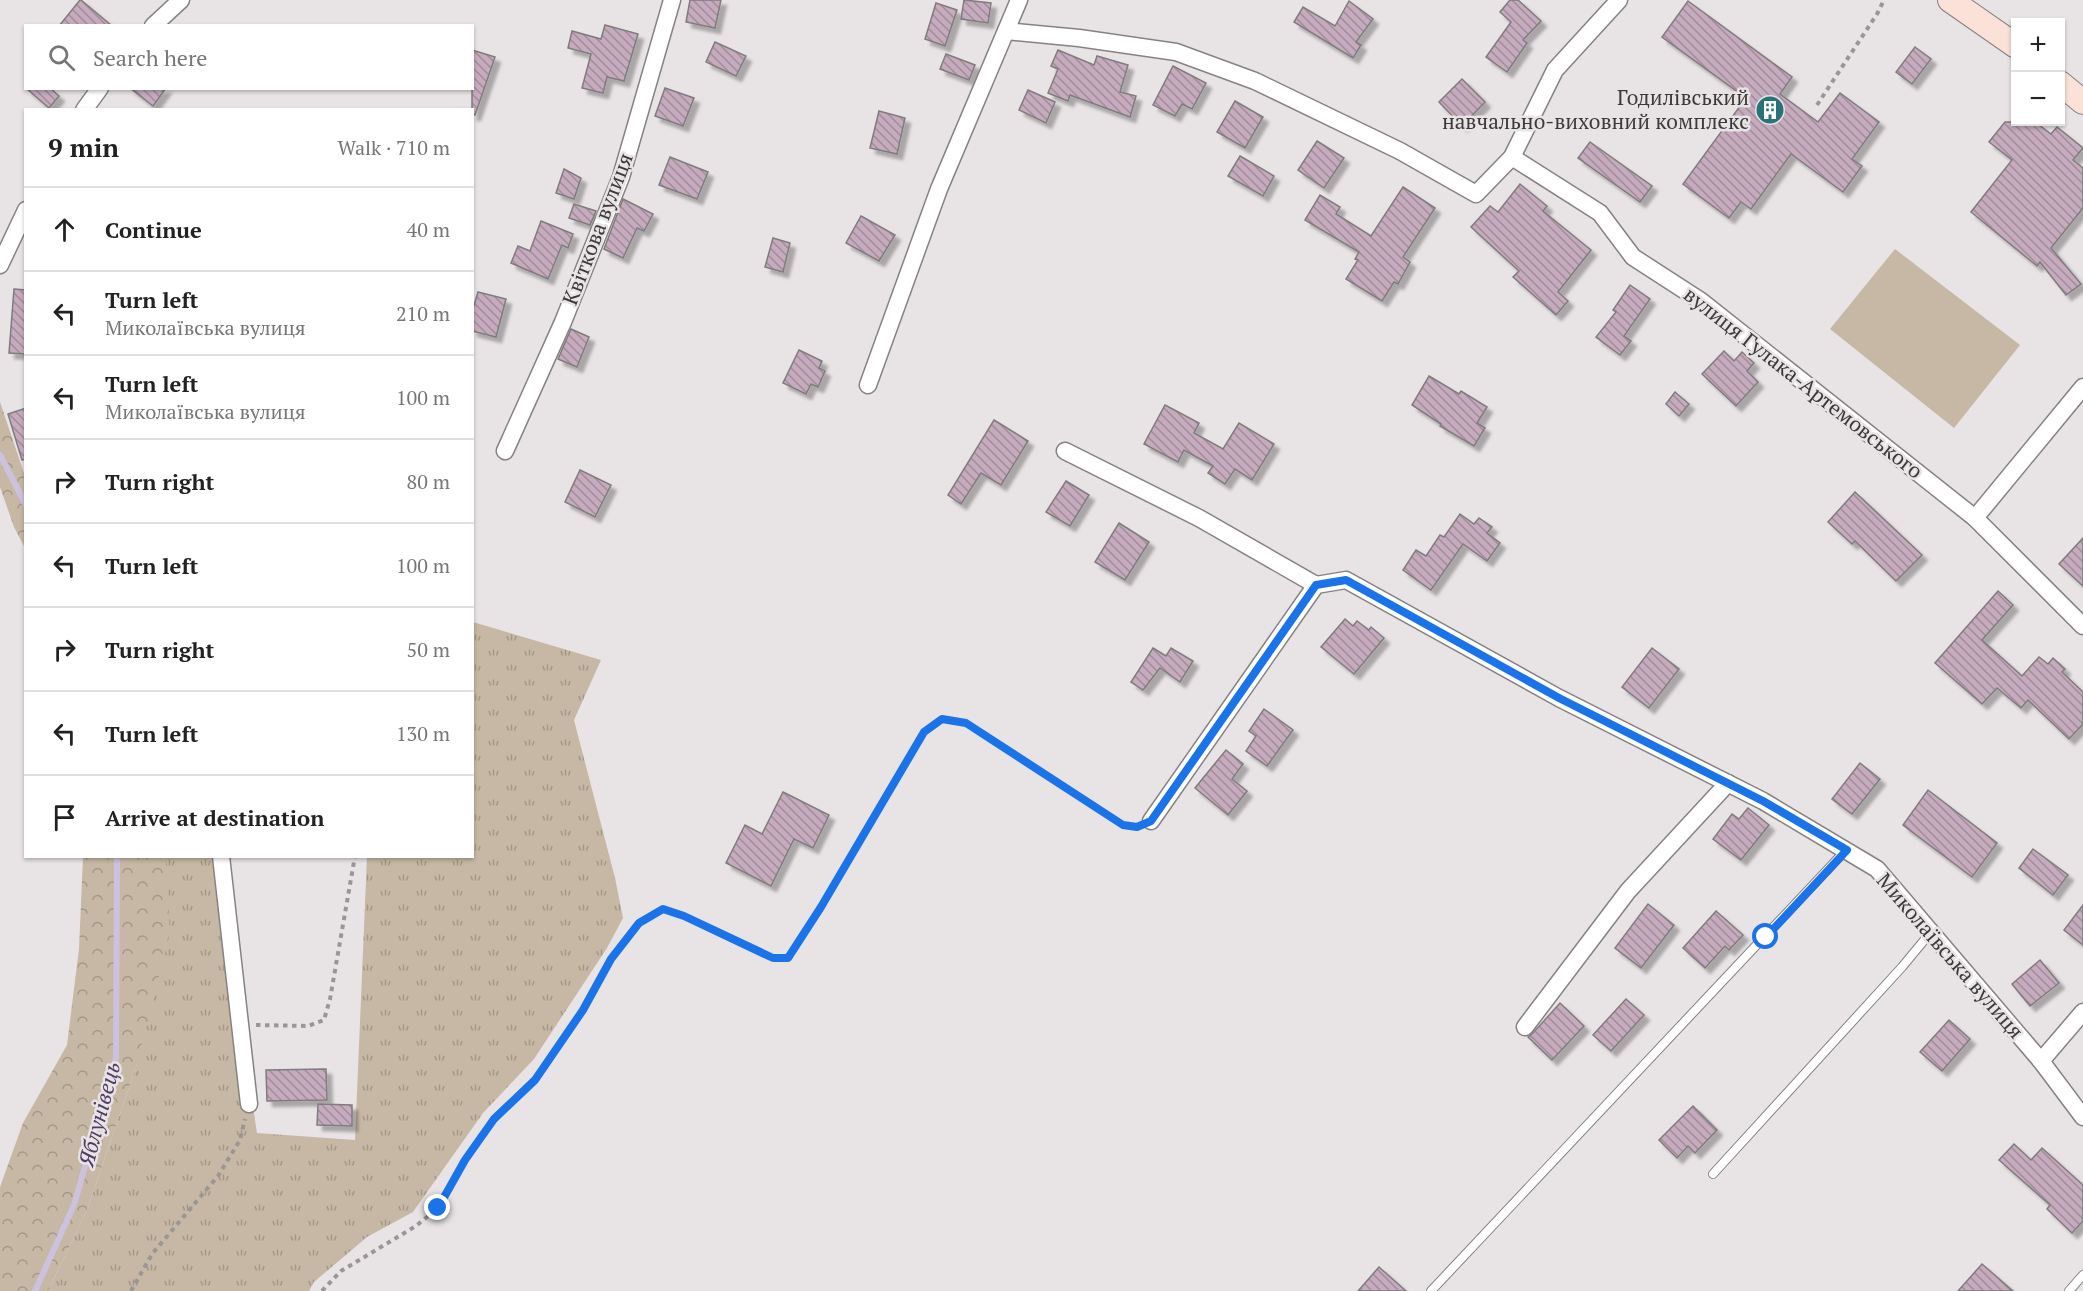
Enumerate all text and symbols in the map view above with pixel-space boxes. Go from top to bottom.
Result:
map controls [2011,18,2065,126]
button: + [2011,18,2065,72]
search box [24,24,474,90]
icon: search [45,41,78,74]
text: Search here [93,43,207,72]
button: − [2011,72,2065,126]
place label: Годилівський навчально-виховний комплекс [1442,83,1749,135]
building icon: Годилівський навчально-виховний комплекс [1754,94,1786,126]
text: 9 min [48,130,119,164]
text: Walk · 710 m [338,134,450,161]
street label: Квіткова вулиця [555,149,639,309]
icon: ahead [48,213,81,246]
text: Continue [105,215,202,244]
text: 40 m [407,216,450,243]
street label: вулиця Гулака-Артемовського [1678,280,1929,484]
text: Turn left [105,285,198,314]
icon: left [48,297,81,330]
text: 210 m [396,300,450,327]
text: Миколаївська вулиця [105,314,306,341]
text: Turn left [105,369,198,398]
icon: left [48,381,81,414]
text: 100 m [396,384,450,411]
text: Миколаївська вулиця [105,398,306,425]
icon: right [48,465,81,498]
text: Turn right [105,467,214,496]
text: 80 m [407,468,450,495]
icon: left [48,549,81,582]
text: Turn left [105,551,198,580]
text: 100 m [396,552,450,579]
icon: right [48,633,81,666]
text: Turn right [105,635,214,664]
text: 50 m [407,636,450,663]
icon: left [48,717,81,750]
text: Turn left [105,719,198,748]
text: 130 m [396,720,450,747]
icon: arrive [48,801,81,834]
text: Arrive at destination [105,803,324,832]
street label: Миколаївська вулиця [1871,867,2030,1044]
route start [1752,923,1778,949]
water label: Яблунівець [70,1058,126,1171]
route end [424,1194,450,1220]

